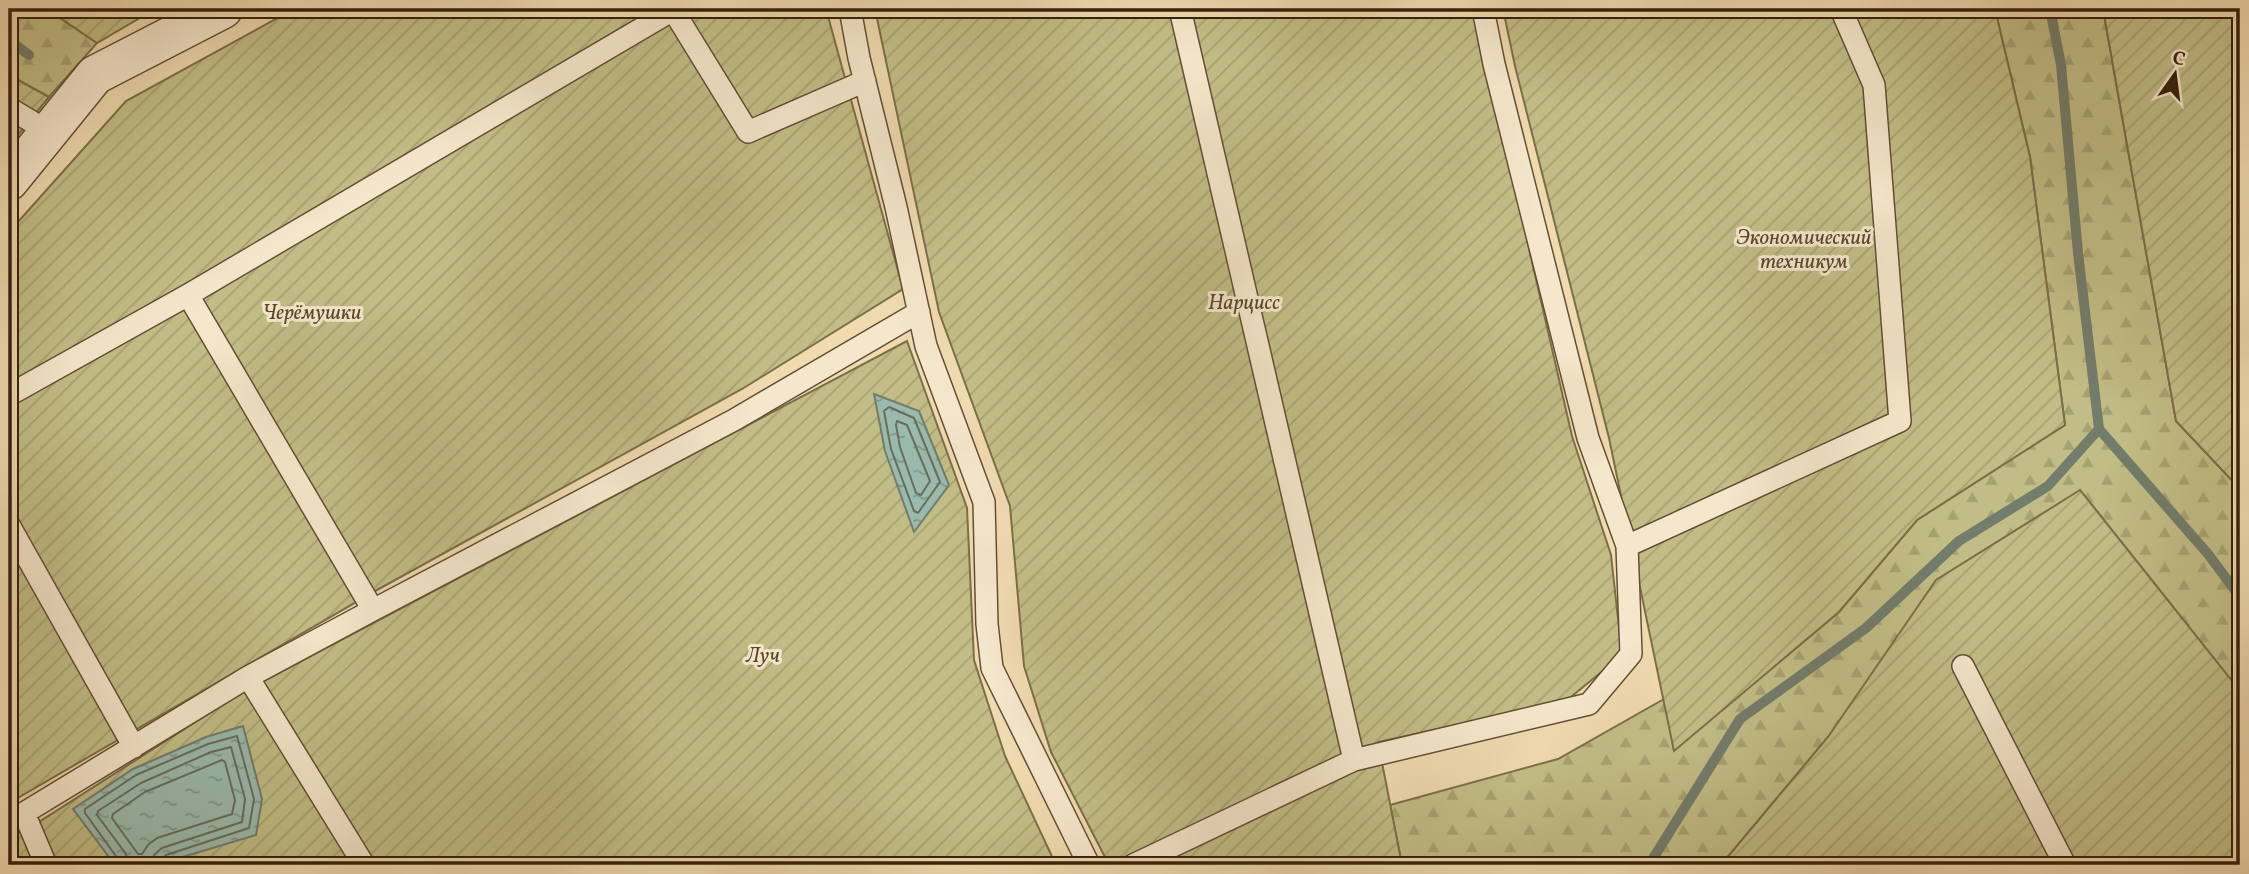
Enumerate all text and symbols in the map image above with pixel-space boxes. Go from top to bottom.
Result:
north arrow [2140,38,2210,108]
text: С [2170,45,2188,74]
park label: Экономический техникум [1737,224,1872,277]
park label: Нарцисс [1208,289,1280,318]
park label: Черёмушки [263,299,361,328]
park label: Луч [745,642,780,671]

